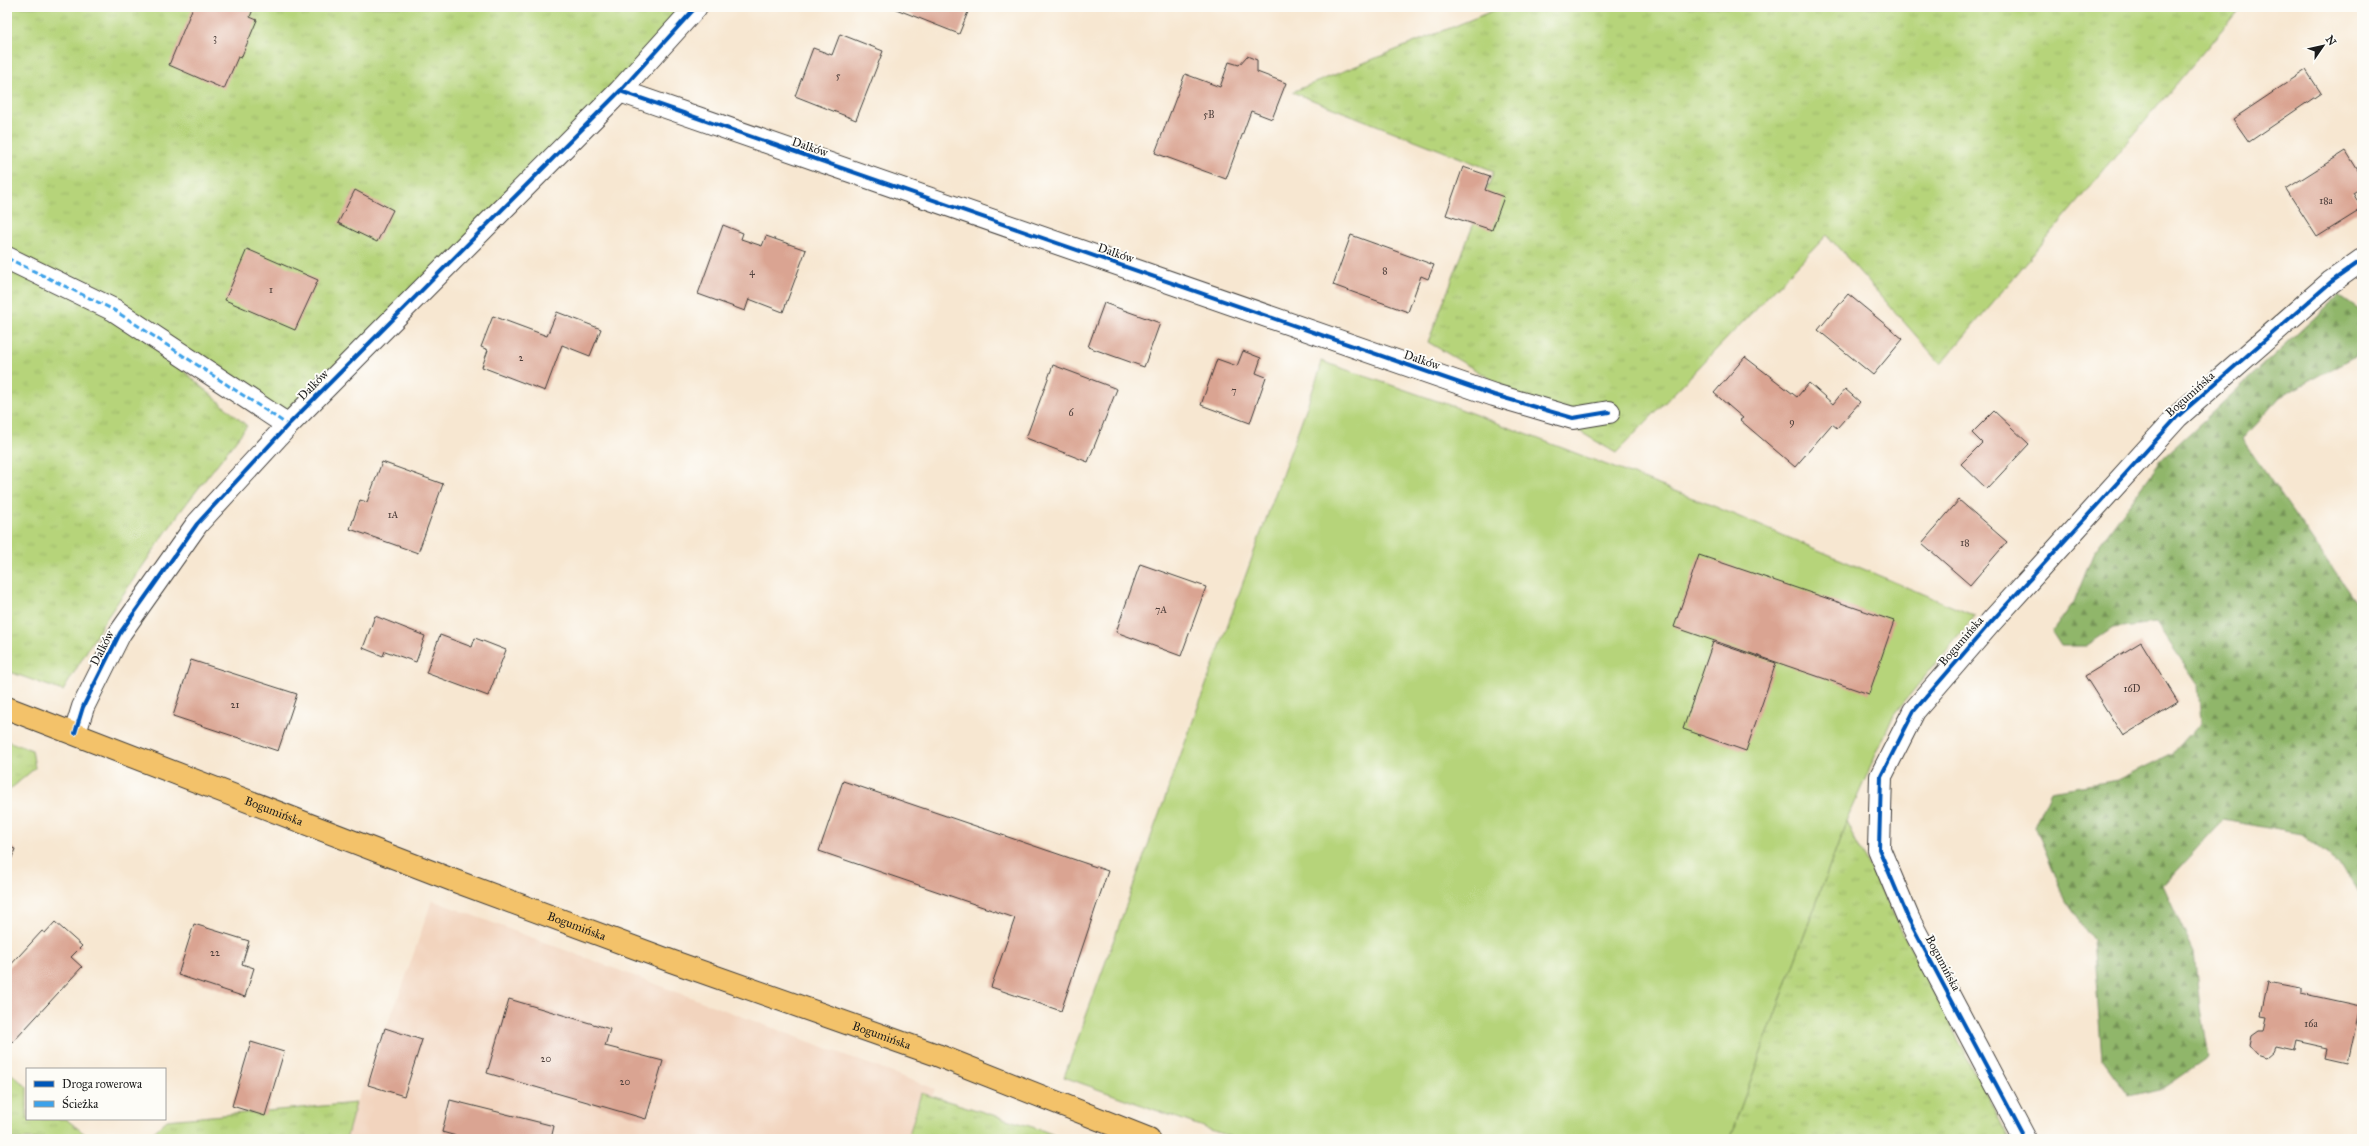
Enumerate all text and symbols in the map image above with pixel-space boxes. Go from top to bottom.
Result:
north arrow [2303,26,2343,66]
house number: 3 [213,32,217,44]
text: N [2323,33,2339,49]
house number: 5 [836,70,841,82]
house number: 5B [1203,109,1215,121]
street label: Dalków [790,134,830,160]
house number: 18a [2319,195,2334,207]
street label: Dalków [1096,240,1136,266]
house number: 8 [1382,265,1388,277]
house number: 4 [749,266,755,278]
house number: 1 [269,284,273,296]
street label: Dalków [1402,347,1442,373]
house number: 2 [519,352,524,364]
street label: Dalków [295,367,331,403]
street label: Bogumińska [2163,368,2219,420]
house number: 7 [1231,385,1237,397]
house number: 6 [1068,407,1074,419]
house number: 9 [1789,416,1795,428]
house number: 1A [388,509,399,521]
house number: 18 [1960,537,1970,549]
house number: 7A [1155,604,1167,616]
street label: Bogumińska [1936,613,1988,669]
street label: Dalków [87,628,117,668]
house number: 16D [2124,683,2141,695]
house number: 21 [231,699,239,711]
street label: Bogumińska [243,793,306,829]
street label: Bogumińska [546,909,609,944]
street label: Bogumińska [1922,933,1964,995]
house number: 22 [210,947,220,959]
house number: 16a [2304,1018,2318,1030]
street label: Bogumińska [851,1019,914,1053]
house number: 20 [541,1053,552,1065]
legend [26,1068,166,1120]
house number: 20 [620,1076,631,1088]
text: Droga rowerowa [62,1077,143,1092]
text: Ścieżka [62,1095,99,1111]

